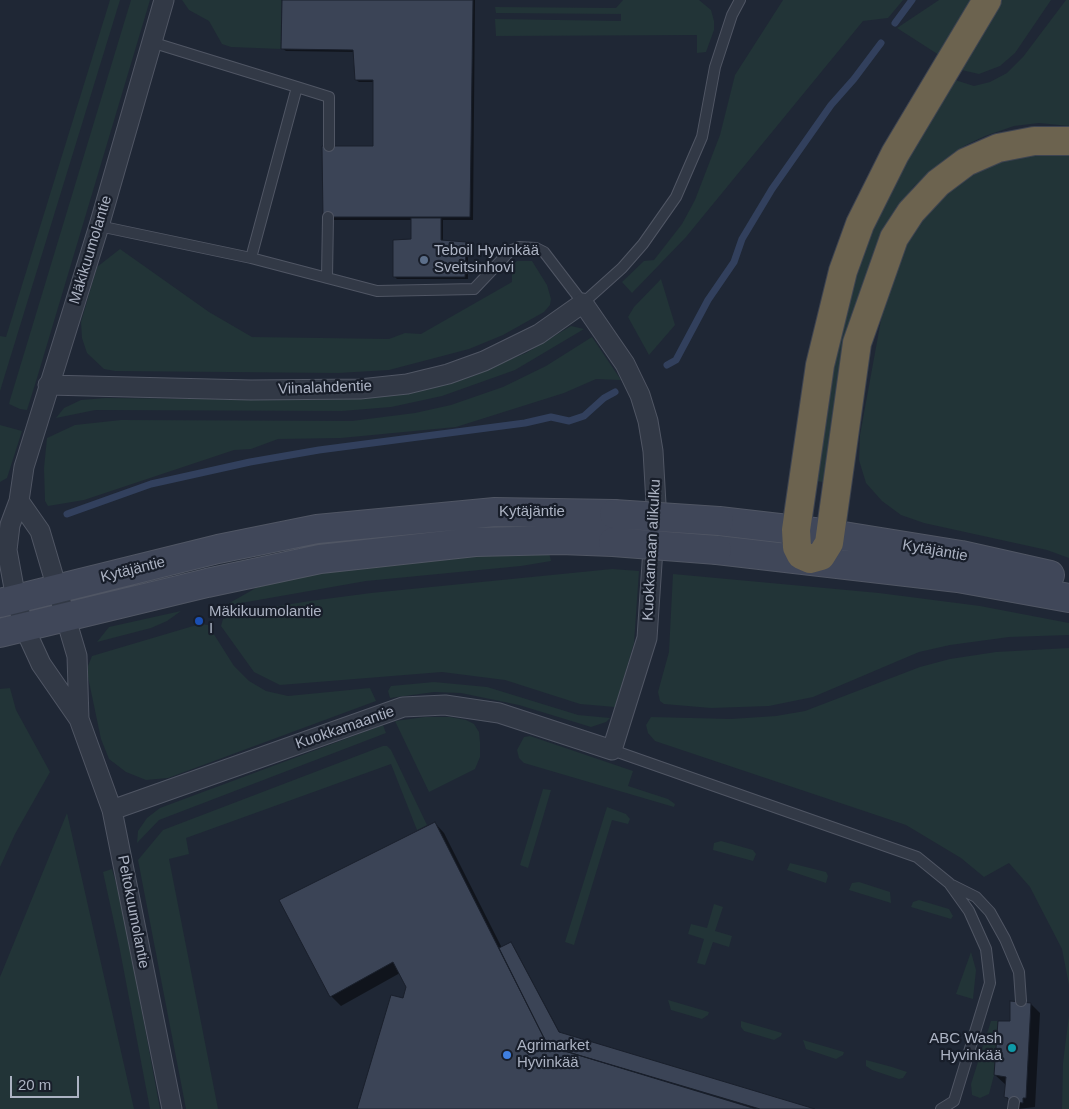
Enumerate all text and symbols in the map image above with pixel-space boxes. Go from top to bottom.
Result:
street label: Mäkikuumolantie [66,194,116,306]
place label: Teboil Hyvinkää Sveitsinhovi [434,242,539,277]
marker: Teboil Hyvinkää Sveitsinhovi [418,254,430,266]
street label: Viinalahdentie [278,377,372,399]
street label: Kuokkamaan alikulku [639,479,665,621]
street label: Kytäjäntie [499,503,565,521]
street label: Kytäjäntie [901,536,969,566]
street label: Kytäjäntie [99,553,167,587]
place label: Mäkikuumolantie I [209,603,322,638]
marker: Mäkikuumolantie I [193,615,205,627]
street label: Kuokkamaantie [293,703,397,753]
street label: Peltokuumolantie [113,854,153,970]
place label: ABC Wash Hyvinkää [929,1030,1002,1065]
place label: Agrimarket Hyvinkää [517,1037,590,1072]
marker: ABC Wash Hyvinkää [1006,1042,1018,1054]
marker: Agrimarket Hyvinkää [501,1049,513,1061]
scale bar [12,1066,81,1098]
text: 20 m [18,1076,51,1093]

